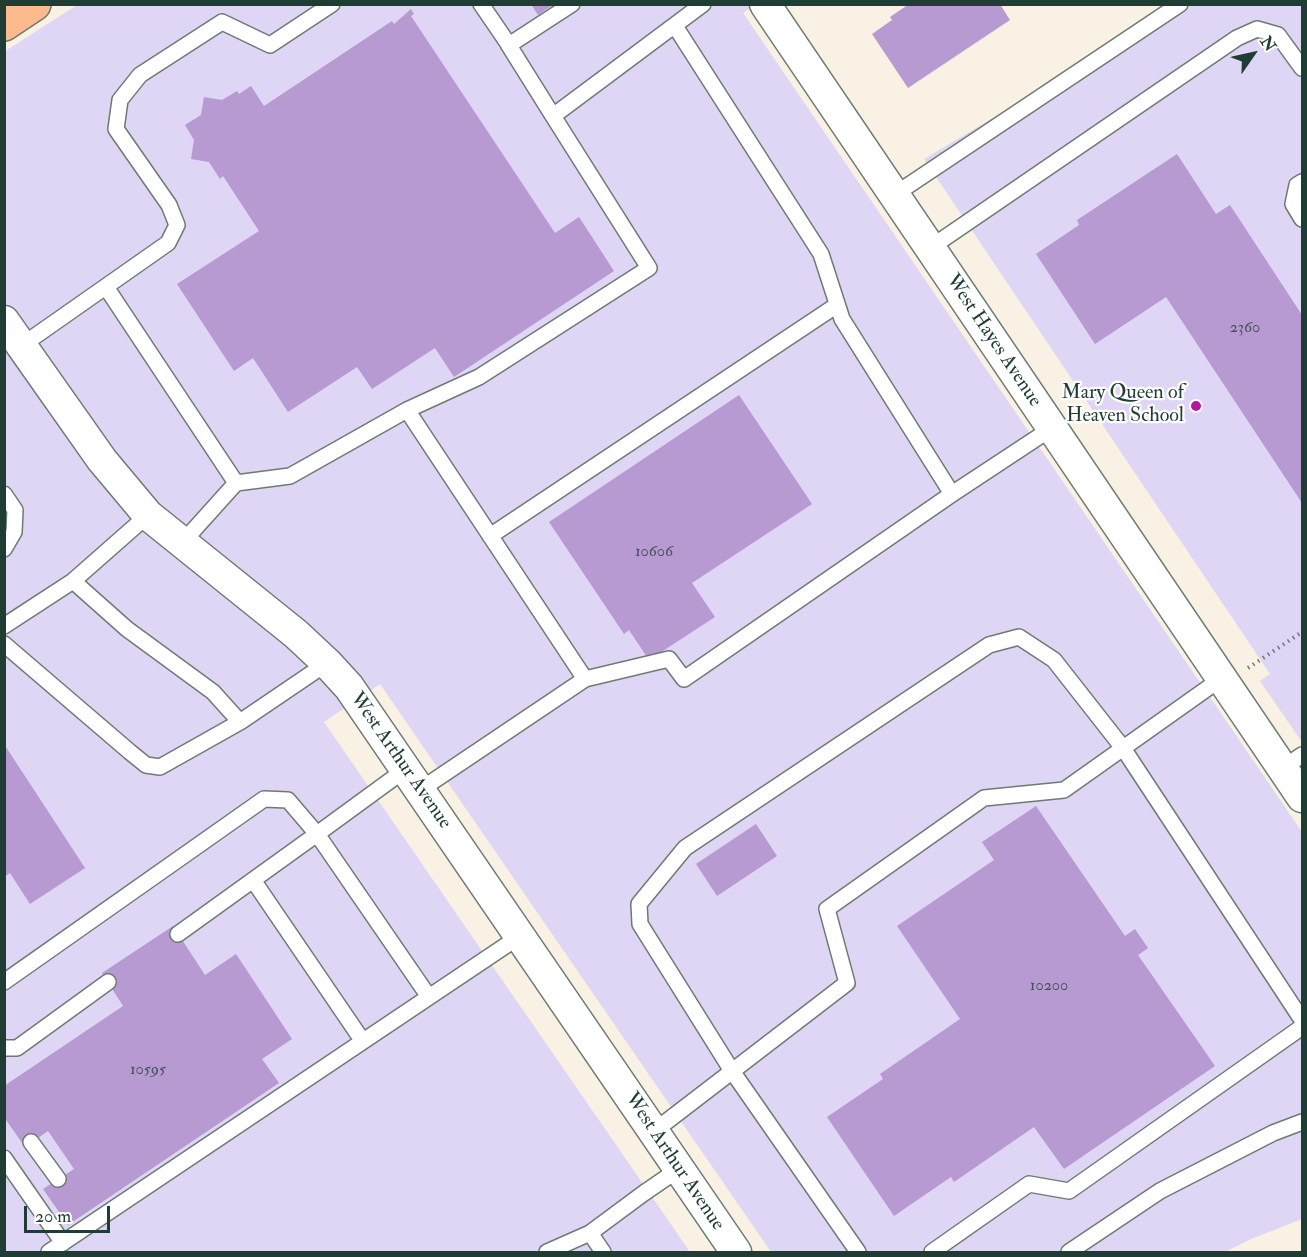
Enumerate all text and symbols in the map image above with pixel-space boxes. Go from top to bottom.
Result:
north arrow [1223,24,1283,84]
text: N [1256,32,1280,55]
street label: West Hayes Avenue [940,270,1046,412]
house number: 2360 [1230,319,1260,339]
place label: Mary Queen of Heaven School [1062,382,1184,429]
marker: Mary Queen of Heaven School [1189,399,1203,413]
house number: 10606 [635,543,673,563]
street label: West Arthur Avenue [344,688,456,834]
house number: 10200 [1030,977,1068,997]
house number: 10595 [130,1061,166,1081]
street label: West Arthur Avenue [619,1088,729,1236]
scale bar [27,1194,112,1232]
text: 20 m [35,1205,71,1228]

